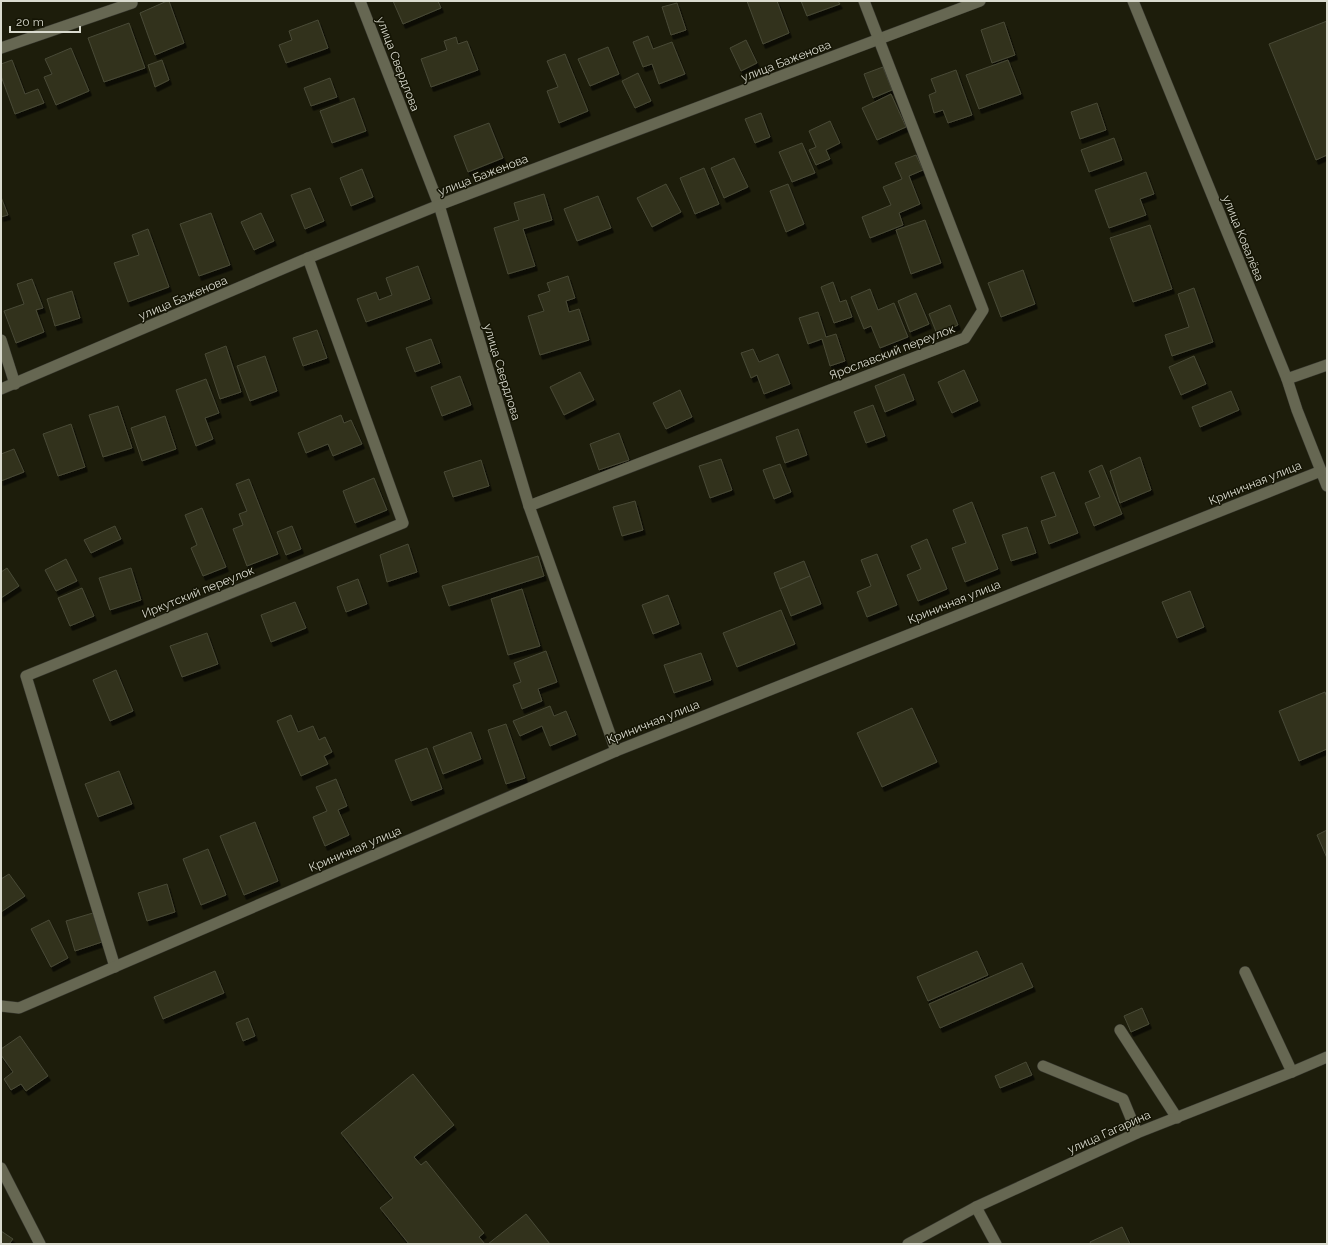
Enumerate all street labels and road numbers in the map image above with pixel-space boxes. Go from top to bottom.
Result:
street label: улица Свердлова [374,15,422,113]
street label: улица Баженова [739,37,833,85]
street label: улица Баженова [436,151,530,199]
street label: улица Ковалёва [1219,193,1267,283]
street label: улица Баженова [137,273,229,323]
street label: улица Свердлова [481,322,523,422]
street label: Ярославский переулок [827,322,957,382]
street label: Криничная улица [1207,458,1303,508]
street label: Иркутский переулок [140,563,256,621]
street label: Криничная улица [906,577,1002,627]
street label: Криничная улица [605,697,701,747]
street label: Криничная улица [307,823,403,875]
street label: улица Гагарина [1065,1107,1153,1157]

